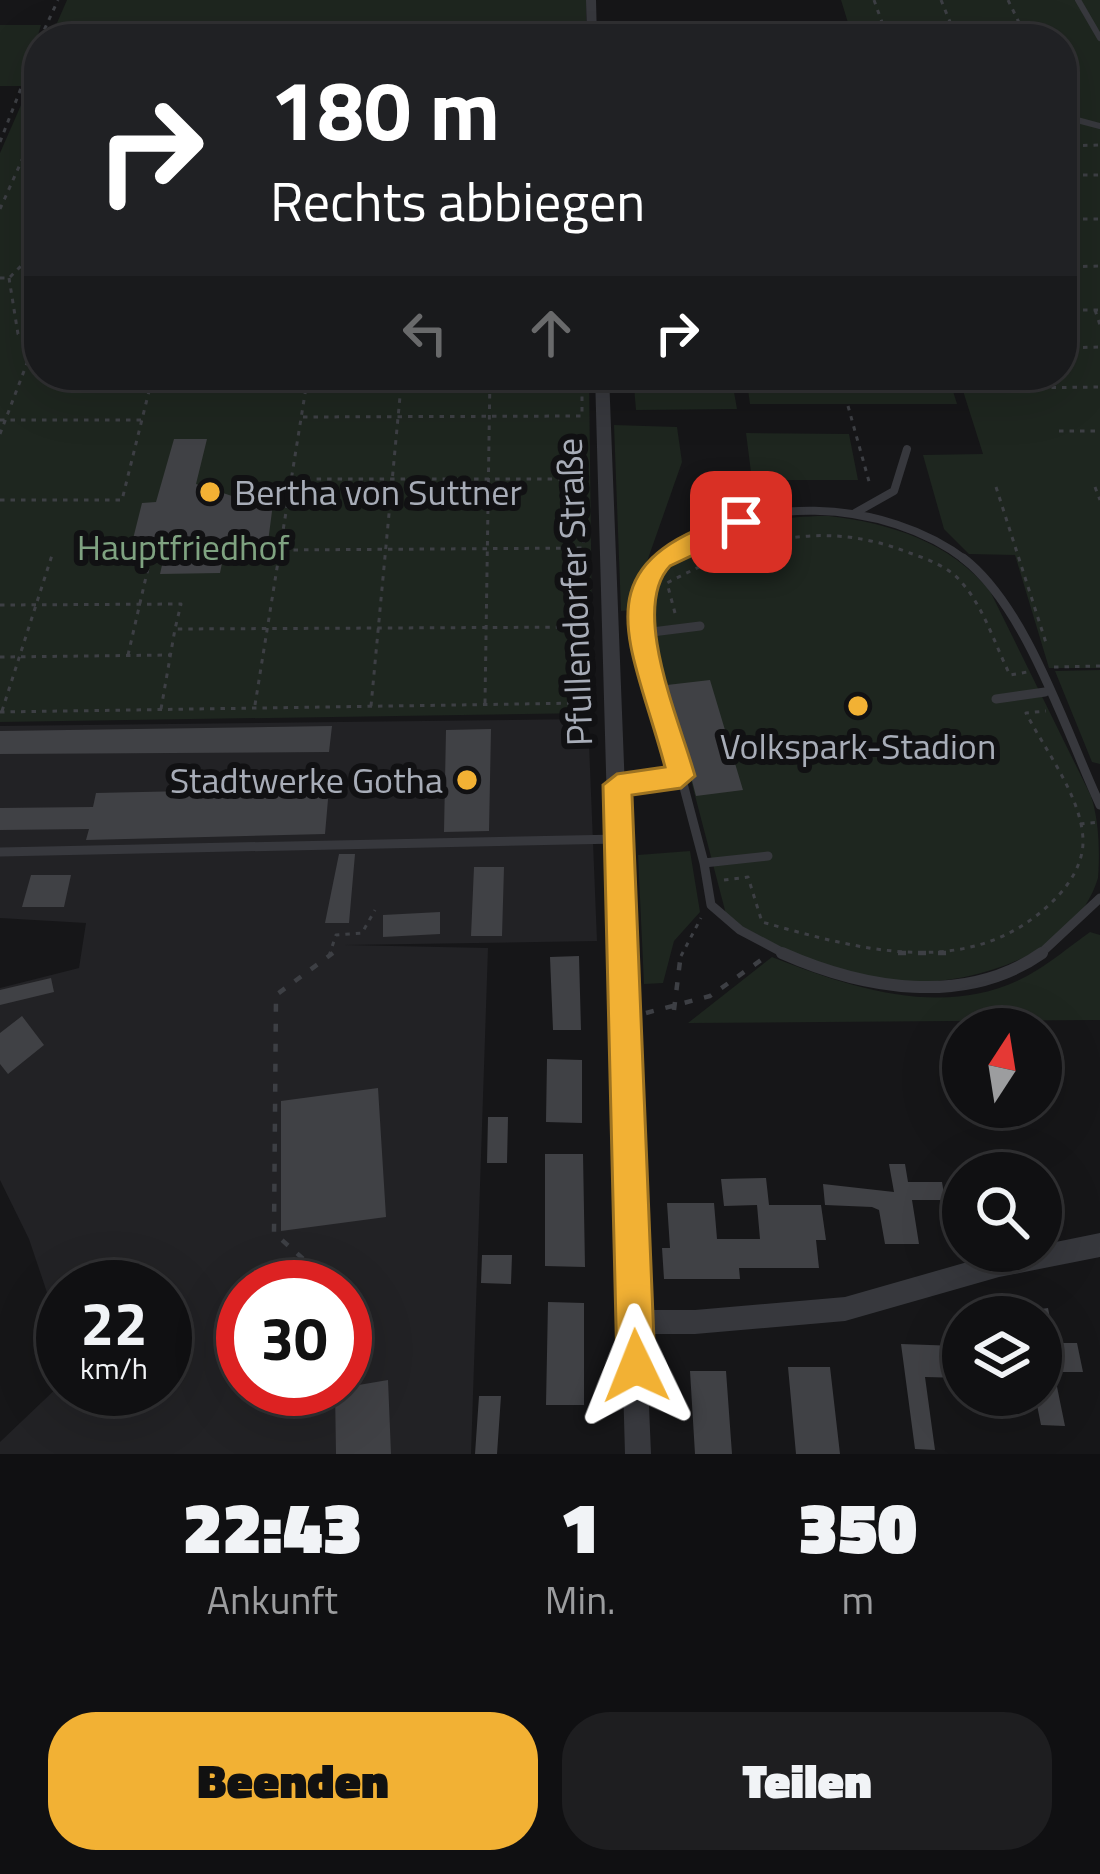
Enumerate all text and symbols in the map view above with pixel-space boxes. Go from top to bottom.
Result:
text: 180 m [270,45,500,173]
icon: right [72,72,228,228]
text: Rechts abbiegen [270,160,645,242]
icon: left [392,300,458,366]
icon: ahead [518,300,584,366]
icon: right [644,300,710,366]
street label: Pfullendorfer Straße [541,437,606,747]
place label: Bertha von Suttner [234,464,522,519]
pin [690,471,792,573]
marker: Bertha von Suttner [197,479,223,505]
icon: arrive [708,489,774,555]
park label: Hauptfriedhof [77,519,289,574]
marker: Volkspark-Stadion [845,693,871,719]
place label: Volkspark-Stadion [720,718,996,773]
place label: Stadtwerke Gotha [170,752,443,807]
marker: Stadtwerke Gotha [454,767,480,793]
north arrow [942,1008,1062,1128]
map controls [942,1008,1062,1416]
button: search [942,1152,1062,1272]
speed limit sign: 30 [216,1260,372,1416]
text: 22 [80,1277,148,1368]
button: layers [942,1296,1062,1416]
position arrow [573,1303,699,1429]
text: km/h [80,1345,148,1391]
text: 22:43 [183,1471,362,1581]
text: 1 [560,1471,600,1581]
text: 350 [798,1471,917,1581]
text: Ankunft [207,1570,338,1629]
text: Min. [545,1570,616,1629]
text: m [841,1570,874,1629]
button: Beenden [48,1712,538,1850]
button: Teilen [562,1712,1052,1850]

